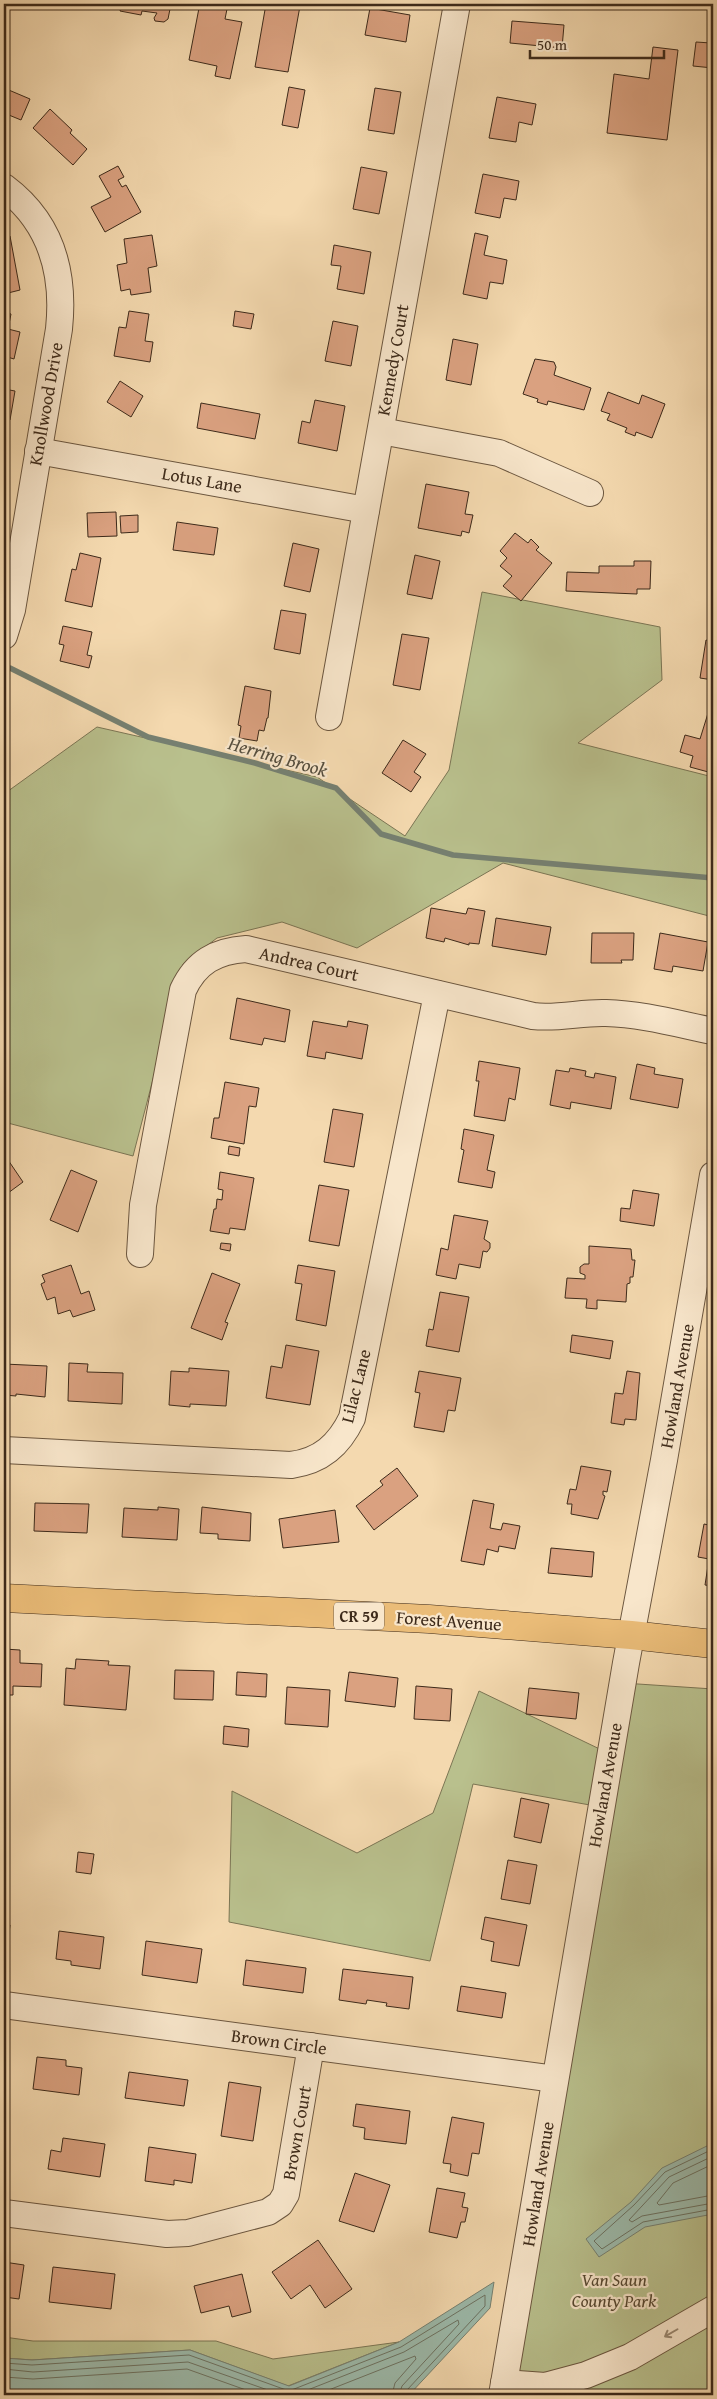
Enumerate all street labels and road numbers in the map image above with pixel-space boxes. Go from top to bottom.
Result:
street label: Kennedy Court [369,301,416,418]
street label: Knollwood Drive [21,340,70,468]
street label: Lotus Lane [160,459,244,500]
street label: Andrea Court [257,939,362,988]
street label: Howland Avenue [652,1321,701,1450]
street label: Lilac Lane [333,1346,378,1426]
road number: CR 59 [334,1602,384,1630]
street label: Forest Avenue [395,1603,503,1638]
street label: Howland Avenue [580,1720,629,1849]
street label: Brown Circle [230,2021,329,2062]
street label: Brown Court [275,2083,318,2182]
street label: Howland Avenue [514,2119,561,2248]

